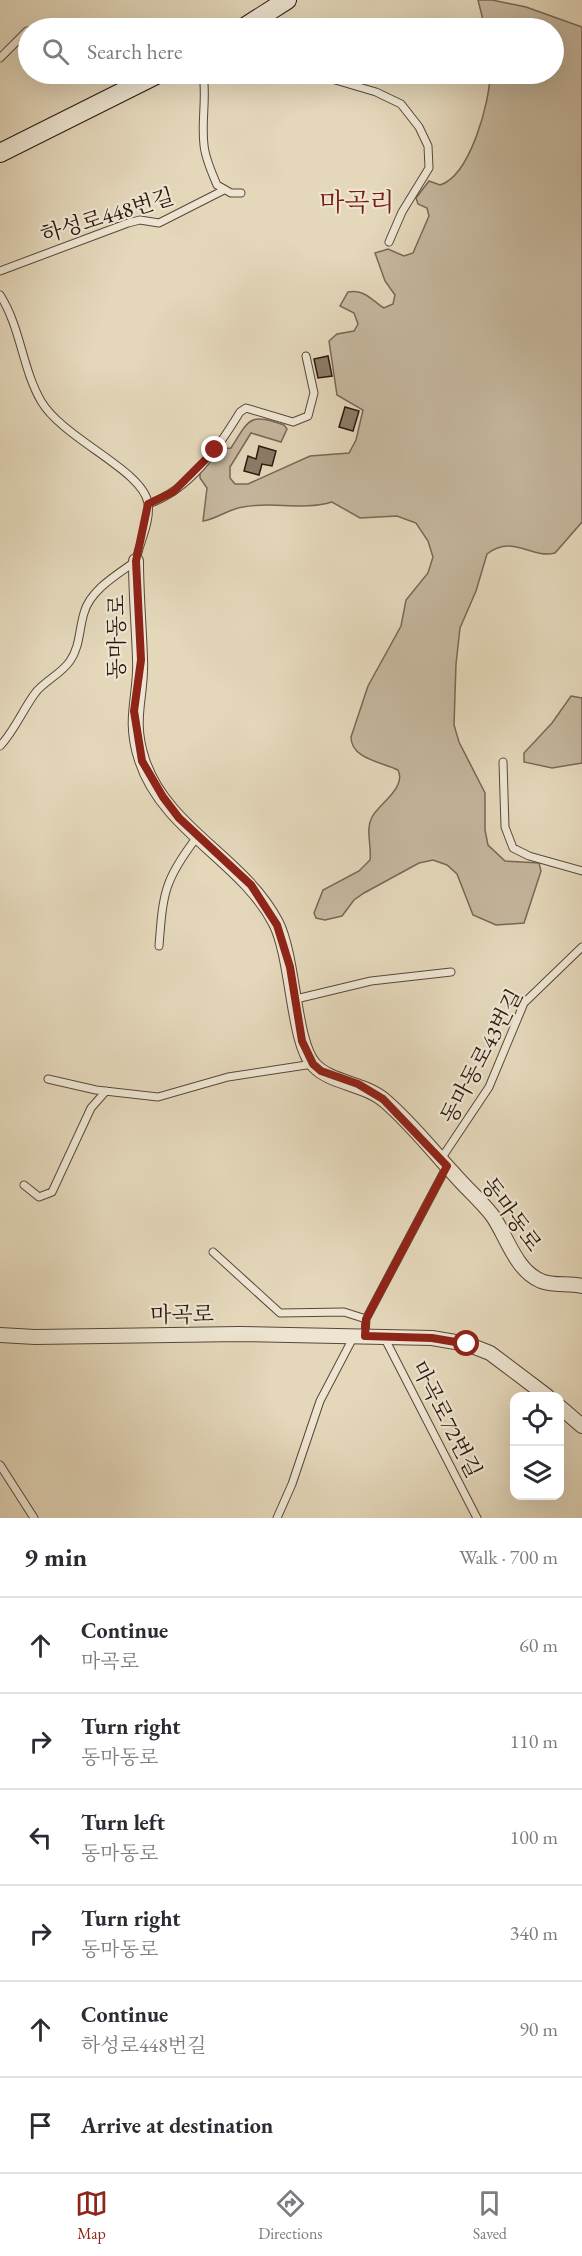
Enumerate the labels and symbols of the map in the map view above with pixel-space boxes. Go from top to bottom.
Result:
street label: 하성로448번길 [37,181,177,250]
district label: 마곡리 [319,185,395,219]
route end [201,436,227,462]
street label: 동마동로 [102,594,131,680]
street label: 동마동로43번길 [434,984,529,1129]
street label: 동마동로 [475,1171,548,1257]
street label: 마곡로 [150,1299,214,1330]
route start [453,1330,479,1356]
street label: 마곡로72번길 [405,1356,488,1483]

